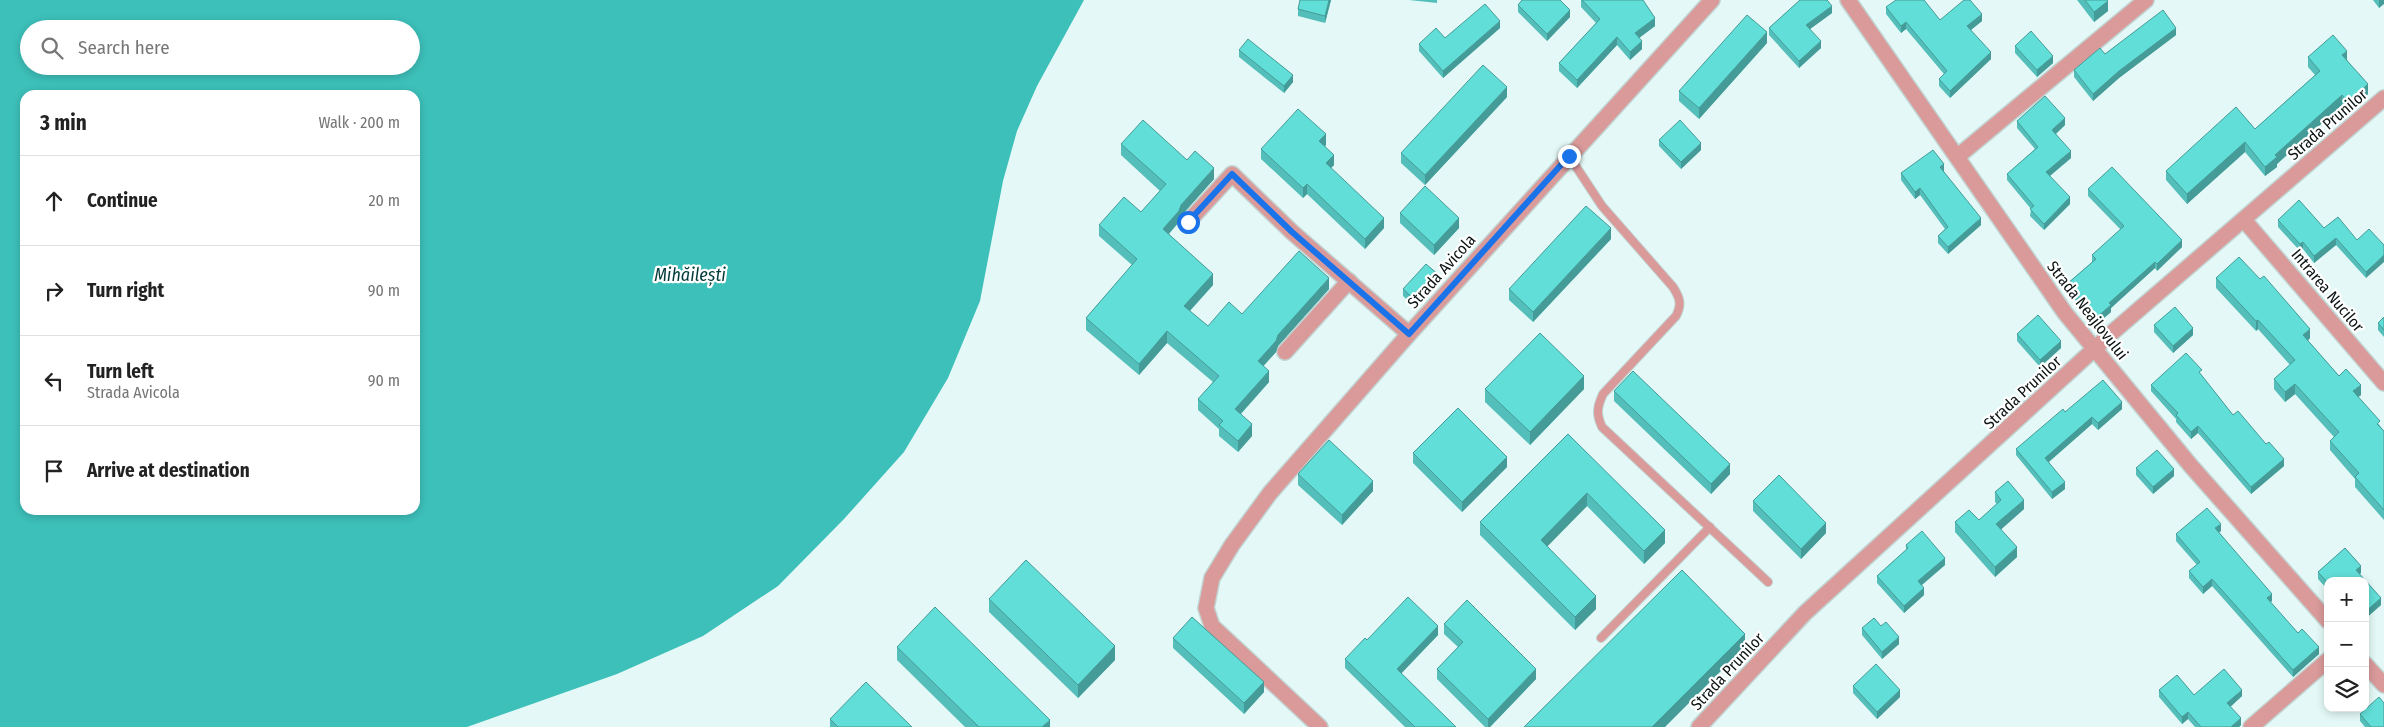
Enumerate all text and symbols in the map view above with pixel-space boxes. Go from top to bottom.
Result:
search box [20,20,420,75]
icon: search [38,34,66,62]
text: Search here [78,36,170,59]
street label: Strada Prunilor [2284,85,2371,164]
text: 3 min [40,110,87,136]
text: Walk · 200 m [318,113,400,132]
route end [1558,145,1581,168]
icon: ahead [40,187,68,215]
text: Continue [87,189,158,212]
text: 20 m [369,191,400,210]
route start [1177,211,1200,234]
street label: Strada Avicola [1403,230,1480,312]
street label: Intrarea Nucilor [2287,245,2368,336]
street label: Strada Neajlovului [2043,257,2132,363]
water label: Mihăilești [654,264,726,286]
icon: right [40,277,68,305]
text: Turn right [87,279,164,302]
text: 90 m [368,281,400,300]
street label: Strada Prunilor [1980,351,2065,433]
text: Turn left [87,360,154,383]
icon: left [40,367,68,395]
text: 90 m [368,371,400,390]
text: Strada Avicola [87,383,180,402]
icon: arrive [40,457,68,485]
text: Arrive at destination [87,459,250,482]
map controls [2324,577,2369,712]
button: + [2324,577,2369,622]
button: − [2324,622,2369,667]
street label: Strada Prunilor [1687,628,1768,714]
button: layers [2324,667,2369,712]

